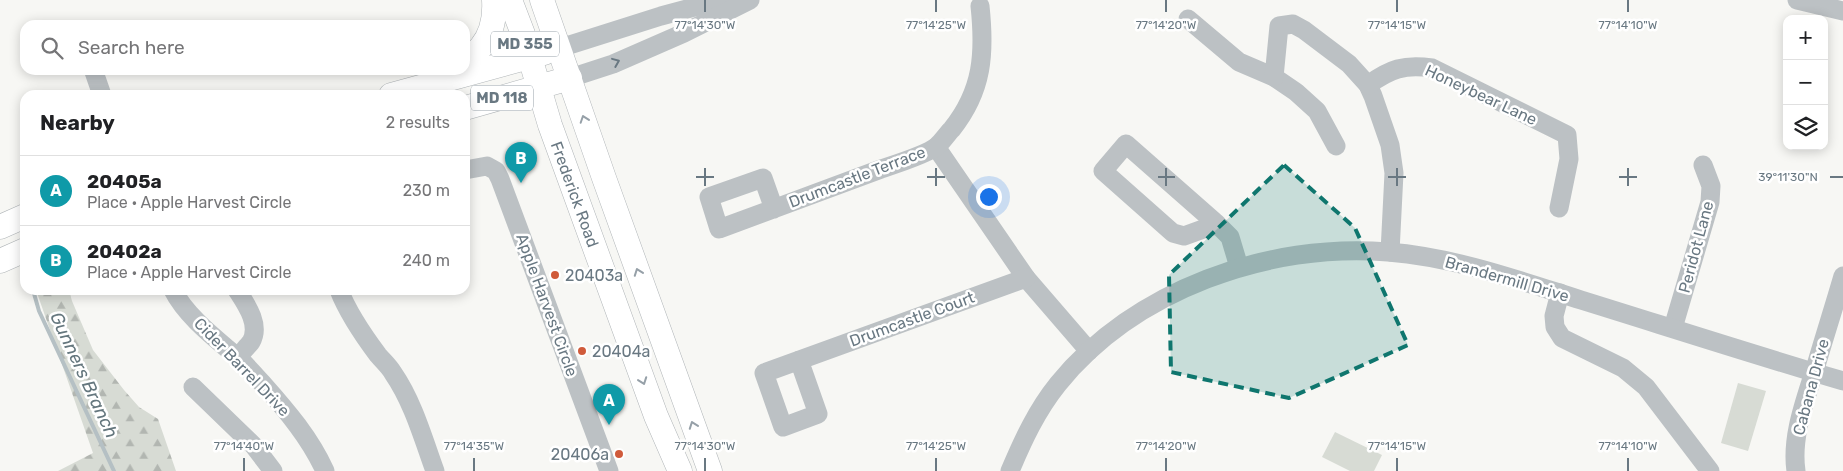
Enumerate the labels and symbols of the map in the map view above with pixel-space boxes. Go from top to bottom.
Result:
text: 77°14'30"W [675,18,736,32]
text: 77°14'25"W [906,18,966,32]
text: 77°14'20"W [1136,18,1197,32]
text: 77°14'15"W [1368,18,1427,32]
text: 77°14'10"W [1599,18,1658,32]
road number: MD 355 [491,32,559,56]
one-way arrow [612,58,620,68]
street label: Honeybear Lane [1422,61,1540,129]
road number: MD 118 [471,86,533,110]
one-way arrow [580,115,590,124]
street label: Frederick Road [547,139,603,250]
pin: B [505,142,537,183]
street label: Drumcastle Terrace [786,142,928,212]
text: 39°11'30"N [1758,170,1818,184]
your location [976,184,1002,210]
street label: Peridot Lane [1675,199,1717,295]
street label: Apple Harvest Circle [512,231,582,379]
street label: Brandermill Drive [1443,252,1571,306]
place label: 20403a [565,266,623,285]
marker: 20403a [549,269,561,281]
one-way arrow [634,269,644,277]
street label: Drumcastle Court [847,288,977,350]
water label: Gunners Branch [45,308,123,442]
street label: Cider Barrel Drive [190,314,294,420]
street label: Cabana Drive [1789,337,1833,437]
place label: 20404a [592,342,650,361]
marker: 20404a [576,345,588,357]
one-way arrow [637,376,647,385]
pin: A [593,384,625,425]
one-way arrow [689,421,699,430]
text: 77°14'40"W [214,439,275,453]
text: 77°14'35"W [444,439,505,453]
text: 77°14'30"W [675,439,736,453]
text: 77°14'25"W [906,439,966,453]
text: 77°14'20"W [1136,439,1197,453]
text: 77°14'15"W [1368,439,1427,453]
text: 77°14'10"W [1599,439,1658,453]
place label: 20406a [551,445,609,464]
marker: 20406a [613,448,625,460]

